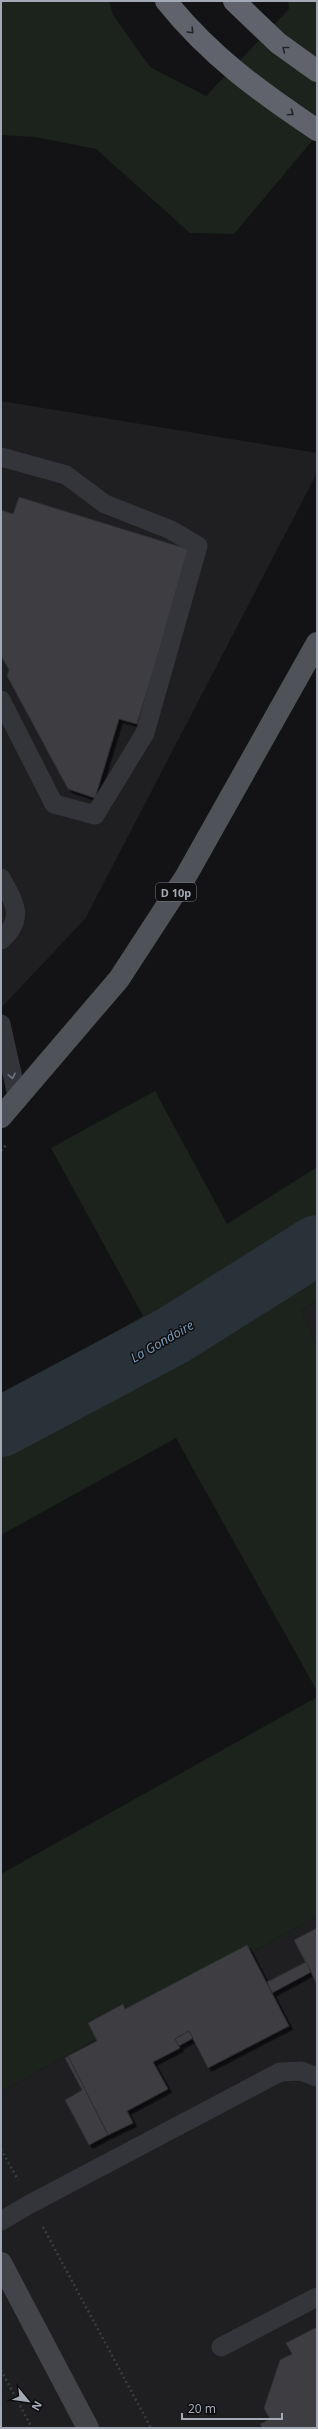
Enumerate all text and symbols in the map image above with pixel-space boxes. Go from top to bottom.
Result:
one-way arrow [186,26,194,34]
one-way arrow [283,46,290,53]
one-way arrow [287,108,294,115]
road number: D 10p [156,883,196,901]
one-way arrow [8,1072,16,1079]
water label: La Gondoire [127,1315,197,1366]
north arrow [8,2381,48,2421]
scale bar [182,2395,282,2421]
text: N [28,2399,46,2414]
text: 20 m [188,2400,216,2417]

